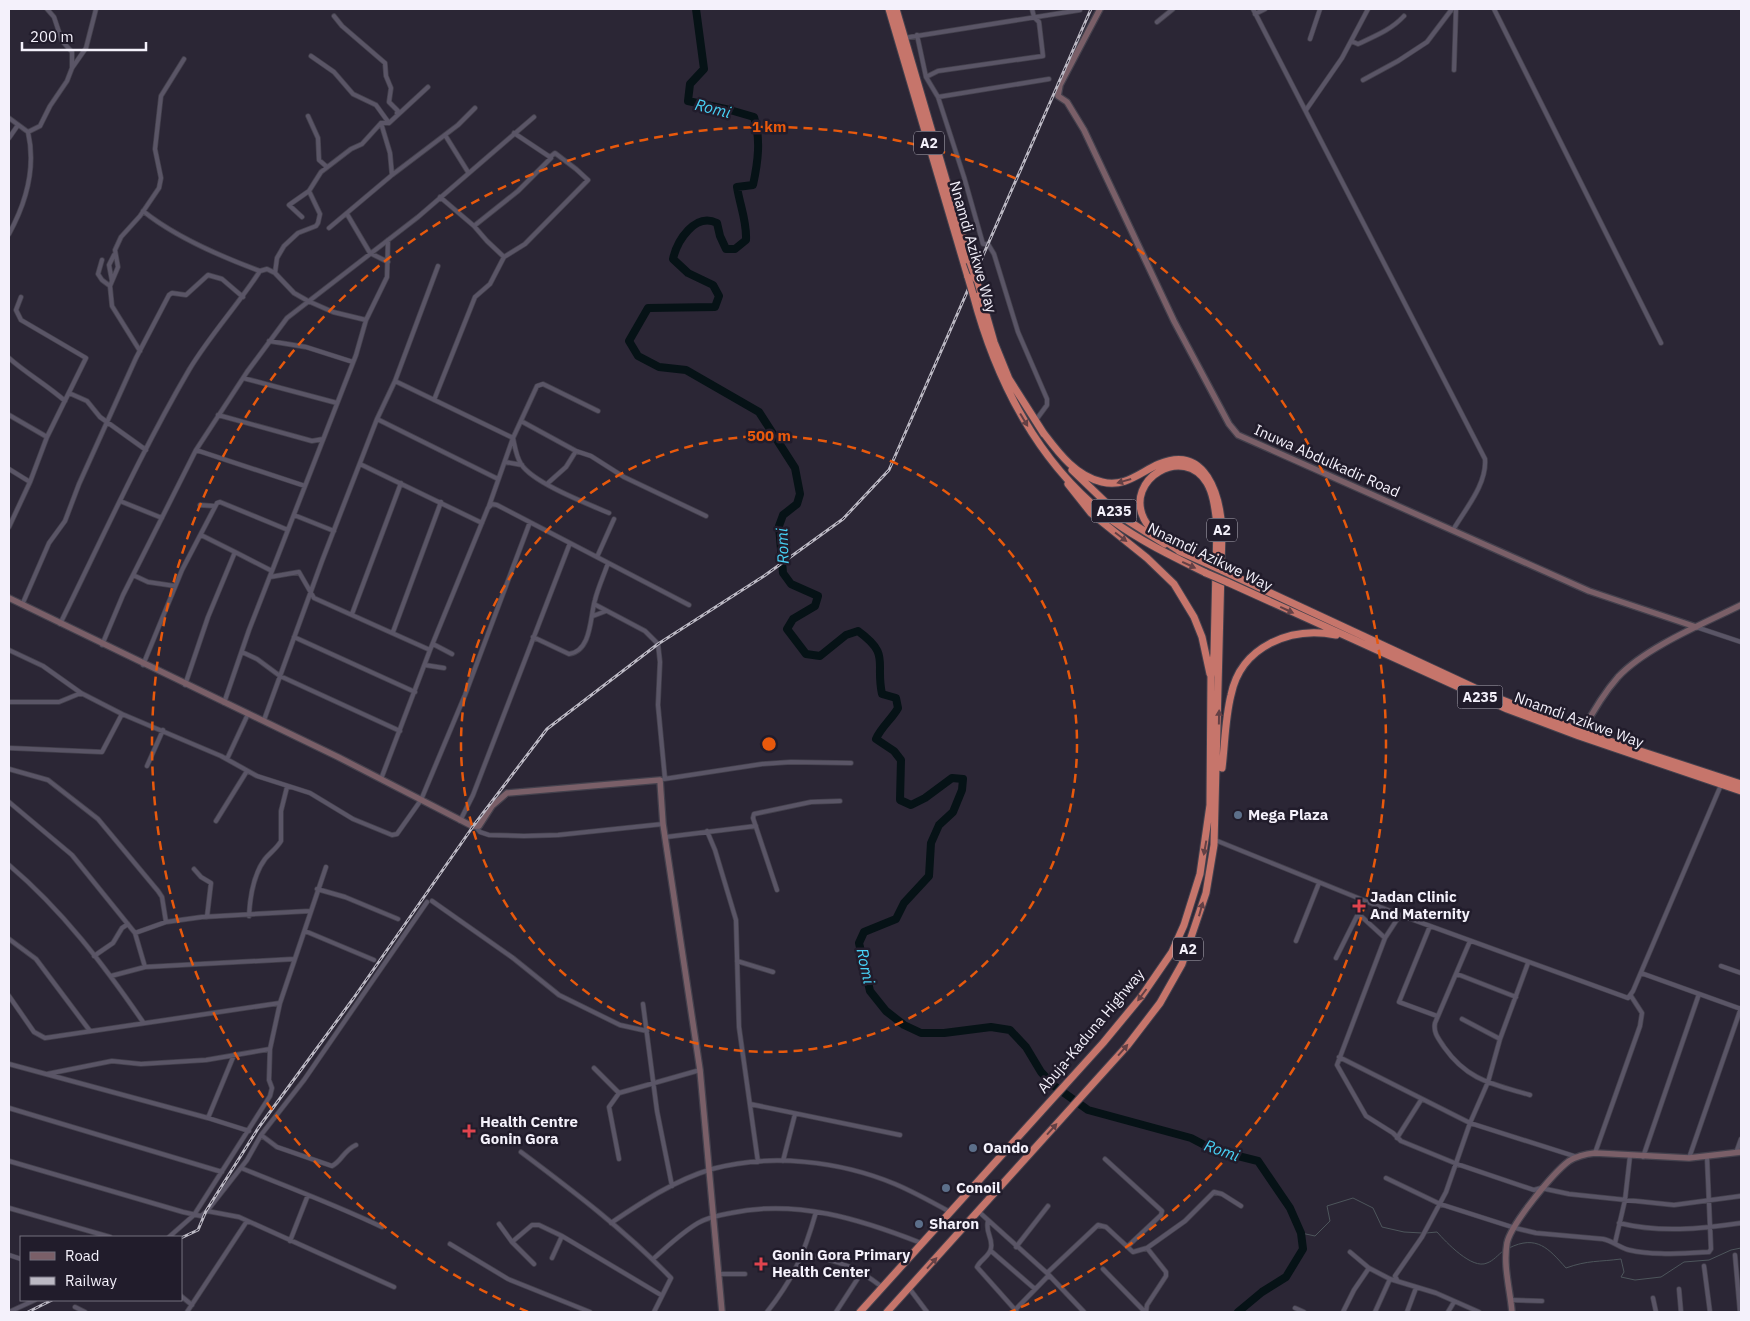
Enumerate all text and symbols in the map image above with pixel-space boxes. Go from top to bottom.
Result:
scale bar [22,20,146,52]
text: 200 m [30,27,74,46]
water label: Romi [693,94,734,122]
text: 1 km [752,117,786,136]
road number: A2 [914,132,944,154]
street label: Nnamdi Azikwe Way [946,179,1002,316]
one-way arrow [1020,413,1029,426]
street label: Inuwa Abdulkadir Road [1251,420,1403,501]
text: 500 m [747,426,791,445]
one-way arrow [1116,477,1131,485]
road number: A235 [1092,500,1136,522]
street label: Nnamdi Azikwe Way [1145,518,1276,595]
road number: A2 [1207,518,1237,542]
water label: Romi [771,527,793,564]
one-way arrow [1114,532,1127,543]
one-way arrow [1182,561,1196,569]
one-way arrow [1280,606,1294,614]
road number: A235 [1458,686,1502,709]
street label: Nnamdi Azikwe Way [1512,687,1647,752]
one-way arrow [1215,708,1223,724]
centre of rings [760,735,778,753]
place label: Mega Plaza [1248,805,1329,824]
marker: Mega Plaza [1232,809,1244,821]
one-way arrow [1201,840,1209,856]
place label: Jadan Clinic And Maternity [1370,887,1470,923]
marker: Jadan Clinic And Maternity [1352,899,1366,913]
one-way arrow [1198,902,1206,917]
road number: A2 [1173,938,1203,961]
water label: Romi [852,946,880,986]
street label: Abuja-Kaduna Highway [1033,964,1149,1097]
one-way arrow [1137,988,1147,1002]
one-way arrow [1118,1043,1129,1056]
place label: Health Centre Gonin Gora [480,1112,578,1148]
marker: Health Centre Gonin Gora [462,1124,476,1138]
one-way arrow [1046,1124,1058,1136]
water label: Romi [1202,1135,1243,1166]
place label: Oando [983,1138,1029,1157]
marker: Oando [967,1142,979,1154]
place label: Conoil [956,1178,1001,1197]
marker: Conoil [940,1182,952,1194]
place label: Sharon [929,1214,979,1233]
marker: Sharon [913,1218,925,1230]
legend [20,1236,182,1301]
place label: Gonin Gora Primary Health Center [772,1245,910,1281]
text: Road [65,1246,100,1265]
one-way arrow [926,1256,937,1269]
marker: Gonin Gora Primary Health Center [754,1257,768,1271]
text: Railway [65,1271,118,1290]

